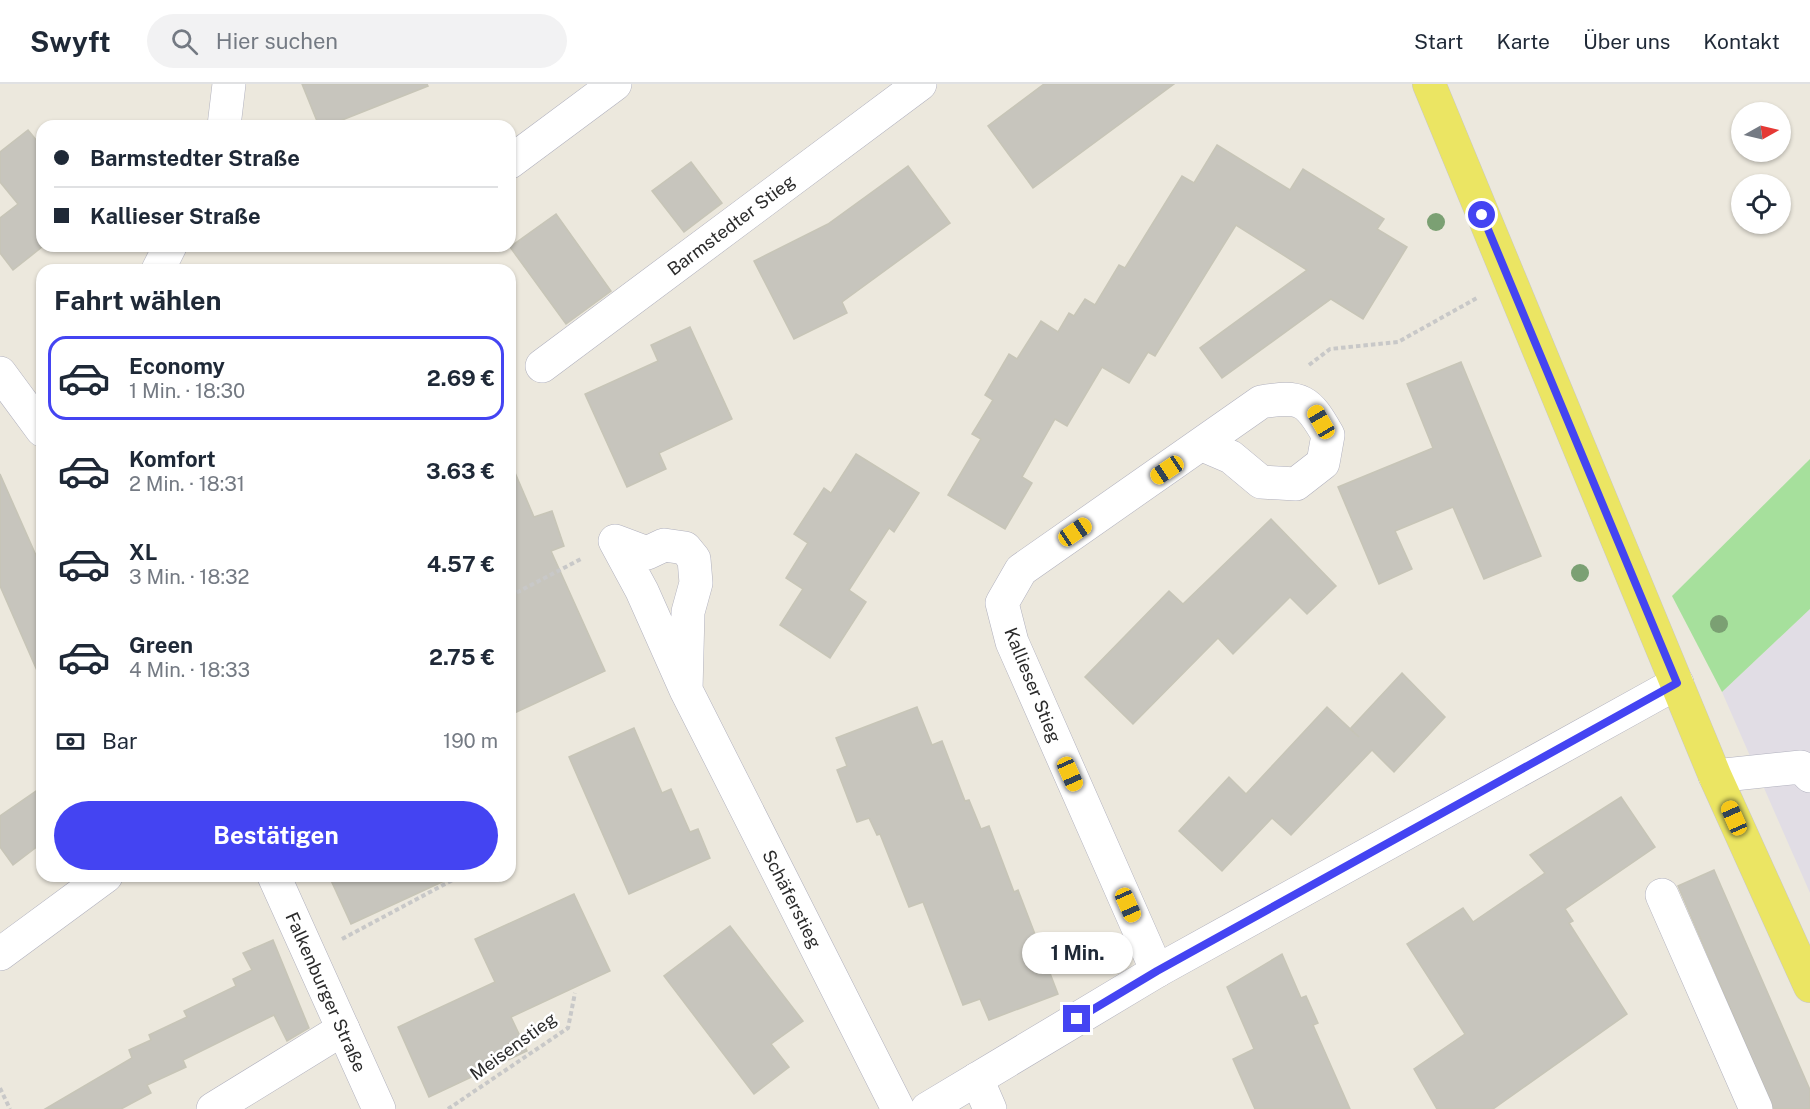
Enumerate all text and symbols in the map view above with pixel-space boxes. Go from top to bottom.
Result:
search box [147,14,567,68]
text: Swyft [30,25,111,58]
icon: search [168,25,201,58]
text: Hier suchen [216,28,338,54]
text: Start [1414,29,1463,54]
text: Karte [1496,29,1550,54]
text: Über uns [1583,29,1670,54]
text: Kontakt [1703,29,1780,54]
north arrow [1731,102,1791,162]
map controls [1731,102,1791,234]
text: Barmstedter Straße [90,145,300,171]
street label: Barmstedter Stieg [663,170,799,280]
button: locate [1731,174,1791,234]
route start [1468,201,1495,228]
text: Kallieser Straße [90,203,261,229]
text: Fahrt wählen [54,284,222,316]
icon: car [57,351,111,405]
text: Economy [129,353,225,379]
text: 2.69 € [427,365,495,391]
text: 1 Min. · 18:30 [129,379,245,403]
car [1304,402,1338,442]
icon: car [57,444,111,498]
text: Komfort [129,446,216,472]
car [1147,452,1187,488]
text: 3.63 € [426,458,495,484]
text: 2 Min. · 18:31 [129,472,245,496]
car [1055,514,1095,550]
icon: car [57,537,111,591]
text: XL [129,539,157,565]
text: 4.57 € [427,551,495,577]
text: 3 Min. · 18:32 [129,565,249,589]
street label: Kallieser Stieg [1000,624,1066,746]
icon: car [57,630,111,684]
text: Green [129,632,193,658]
text: 2.75 € [429,644,495,670]
text: 4 Min. · 18:33 [129,658,250,682]
icon: cash [54,725,87,758]
text: Bar [102,728,138,754]
text: 190 m [443,729,498,753]
car [1054,754,1086,794]
car [1718,798,1750,838]
button: Bestätigen [54,801,498,870]
street label: Schäferstieg [758,846,826,952]
car [1112,885,1144,925]
street label: Falkenburger Straße [281,909,371,1075]
callout: 1 Min. [1022,932,1132,974]
text: 1 Min. [1050,941,1105,965]
route end [1063,1005,1090,1032]
street label: Meisenstieg [466,1008,560,1084]

